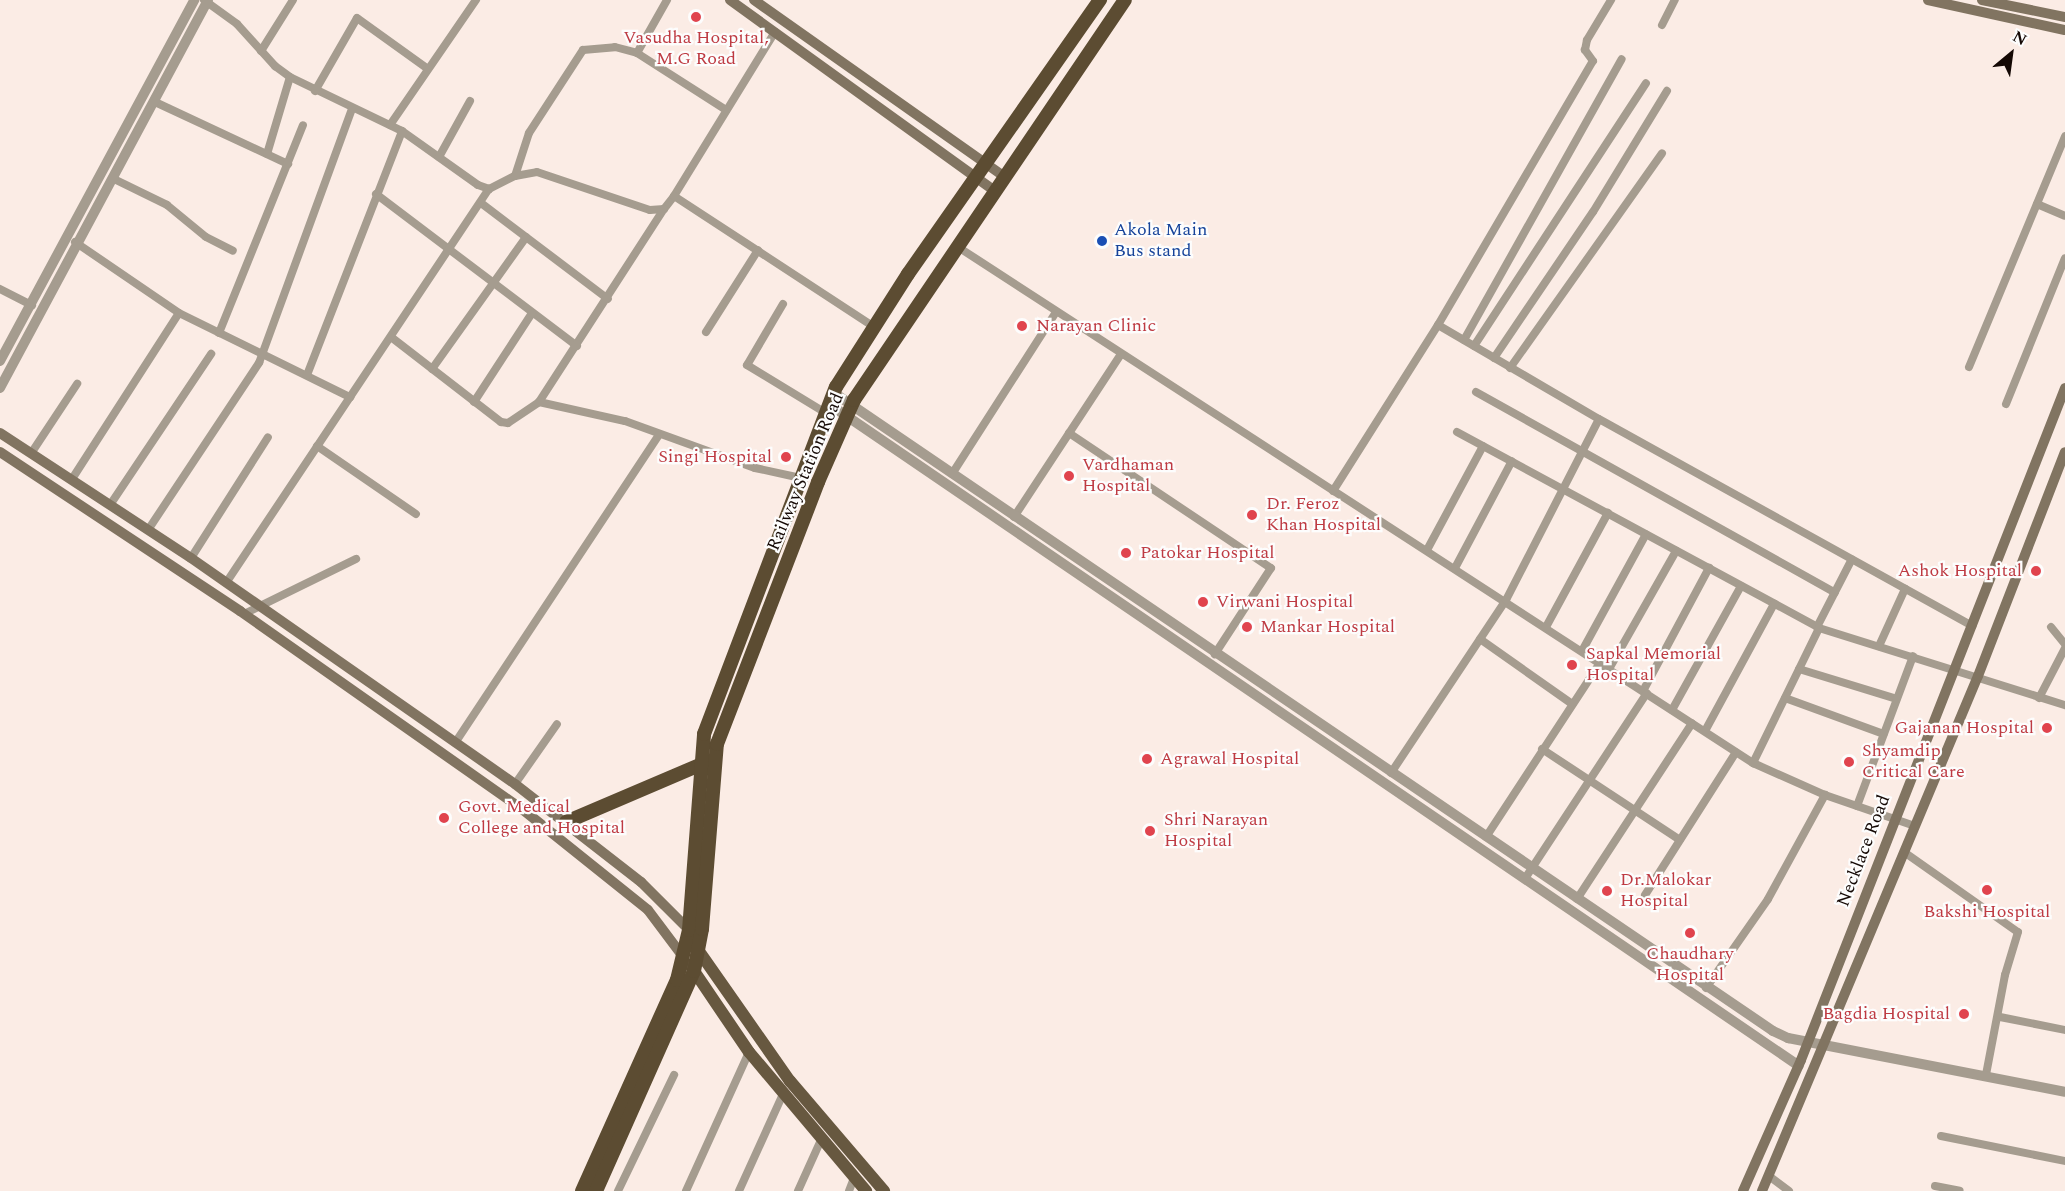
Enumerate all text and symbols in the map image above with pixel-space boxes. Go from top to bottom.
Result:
marker: Vasudha Hospital, M.G Road [687,8,705,26]
north arrow [1981,24,2041,84]
text: N [2008,25,2031,52]
place label: Vasudha Hospital, M.G Road [623,28,769,70]
place label: Akola Main Bus stand [1114,220,1207,262]
marker: Akola Main Bus stand [1095,234,1109,248]
place label: Narayan Clinic [1036,315,1156,337]
marker: Narayan Clinic [1013,317,1031,335]
street label: Railway Station Road [763,390,849,554]
place label: Singi Hospital [658,446,772,468]
marker: Singi Hospital [777,448,795,466]
place label: Vardhaman Hospital [1082,455,1174,498]
marker: Vardhaman Hospital [1060,467,1078,485]
place label: Dr. Feroz Khan Hospital [1266,494,1381,536]
marker: Dr. Feroz Khan Hospital [1243,506,1261,524]
place label: Patokar Hospital [1140,542,1275,564]
marker: Patokar Hospital [1117,544,1135,562]
place label: Ashok Hospital [1898,560,2022,582]
marker: Ashok Hospital [2027,562,2045,580]
place label: Virwani Hospital [1216,591,1353,613]
marker: Virwani Hospital [1194,593,1212,611]
place label: Mankar Hospital [1260,616,1395,638]
marker: Mankar Hospital [1238,618,1256,636]
place label: Sapkal Memorial Hospital [1586,644,1721,686]
marker: Sapkal Memorial Hospital [1563,656,1581,674]
place label: Gajanan Hospital [1894,717,2034,739]
marker: Gajanan Hospital [2038,719,2056,737]
place label: Shyamdip Critical Care [1862,741,1965,783]
place label: Agrawal Hospital [1160,748,1299,770]
marker: Agrawal Hospital [1138,750,1156,768]
marker: Shyamdip Critical Care [1840,753,1858,771]
street label: Necklace Road [1833,792,1895,910]
place label: Govt. Medical College and Hospital [458,797,625,840]
marker: Govt. Medical College and Hospital [435,809,453,827]
place label: Shri Narayan Hospital [1164,810,1268,852]
marker: Shri Narayan Hospital [1141,822,1159,840]
place label: Dr.Malokar Hospital [1620,870,1711,912]
marker: Bakshi Hospital [1978,881,1996,899]
marker: Dr.Malokar Hospital [1598,882,1616,900]
place label: Bakshi Hospital [1924,901,2050,923]
marker: Chaudhary Hospital [1681,924,1699,942]
place label: Chaudhary Hospital [1646,944,1734,986]
place label: Bagdia Hospital [1823,1003,1950,1025]
marker: Bagdia Hospital [1955,1005,1973,1023]

